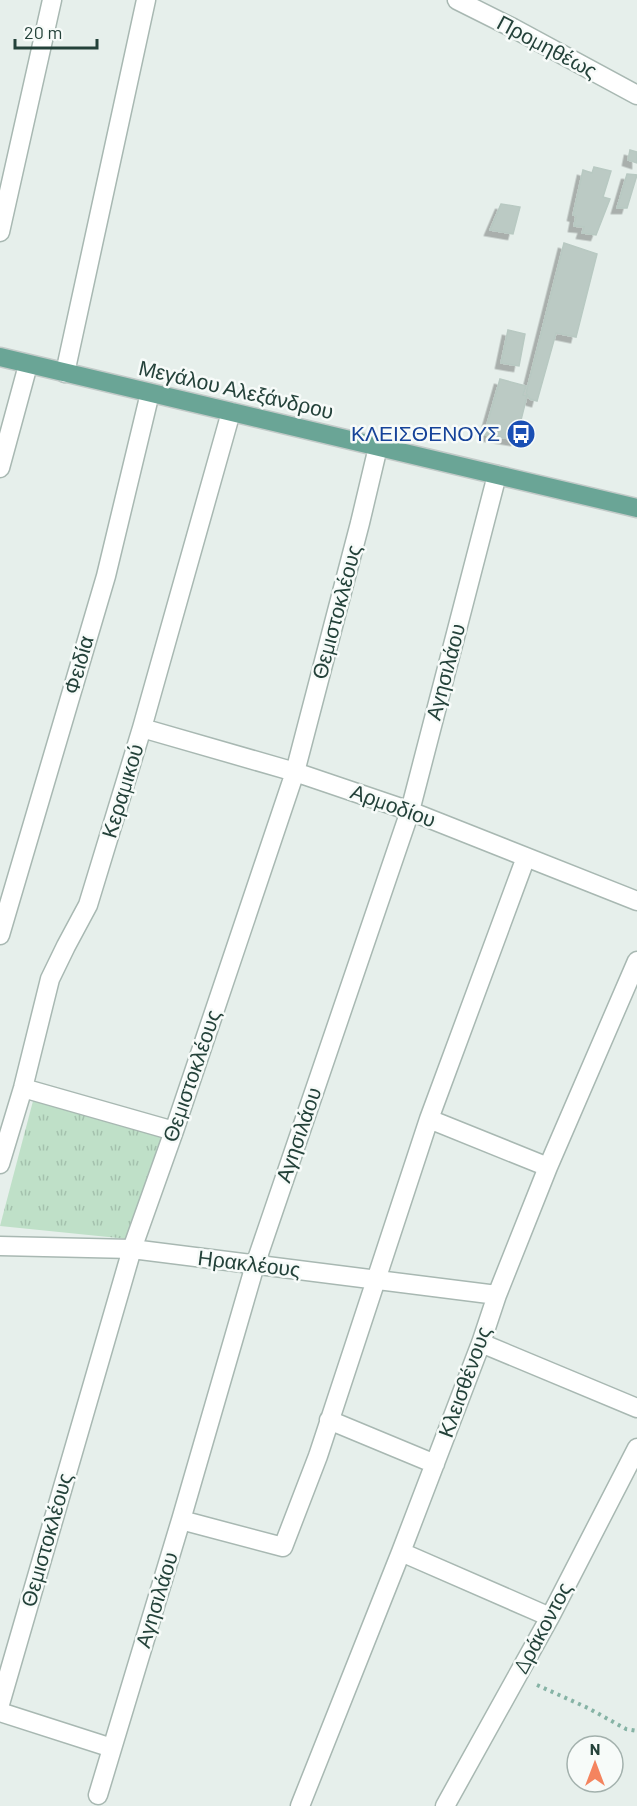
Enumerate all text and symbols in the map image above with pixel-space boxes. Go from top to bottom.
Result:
street label: Προμηθέως [493,9,602,82]
scale bar [15,12,98,50]
text: 20 m [24,21,62,43]
street label: Μεγάλου Αλεξάνδρου [136,354,336,423]
bus stop icon: ΚΛΕΙΣΘΕΝΟΥΣ [505,418,537,450]
place label: ΚΛΕΙΣΘΕΝΟΥΣ [351,420,500,445]
street label: Θεμιστοκλέους [306,542,365,682]
street label: Αγησιλάου [420,621,469,723]
street label: Φειδία [57,633,98,697]
street label: Κεραμικού [95,741,148,841]
street label: Αρμοδίου [348,778,439,831]
street label: Θεμιστοκλέους [156,1006,225,1145]
street label: Αγησιλάου [270,1084,326,1185]
street label: Ηρακλέους [197,1244,302,1281]
street label: Κλεισθένους [432,1323,495,1440]
street label: Θεμιστοκλέους [15,1470,77,1609]
street label: Αγησιλάου [129,1549,182,1651]
street label: Δράκοντος [507,1577,576,1677]
north arrow [565,1734,625,1794]
text: N [590,1739,600,1758]

